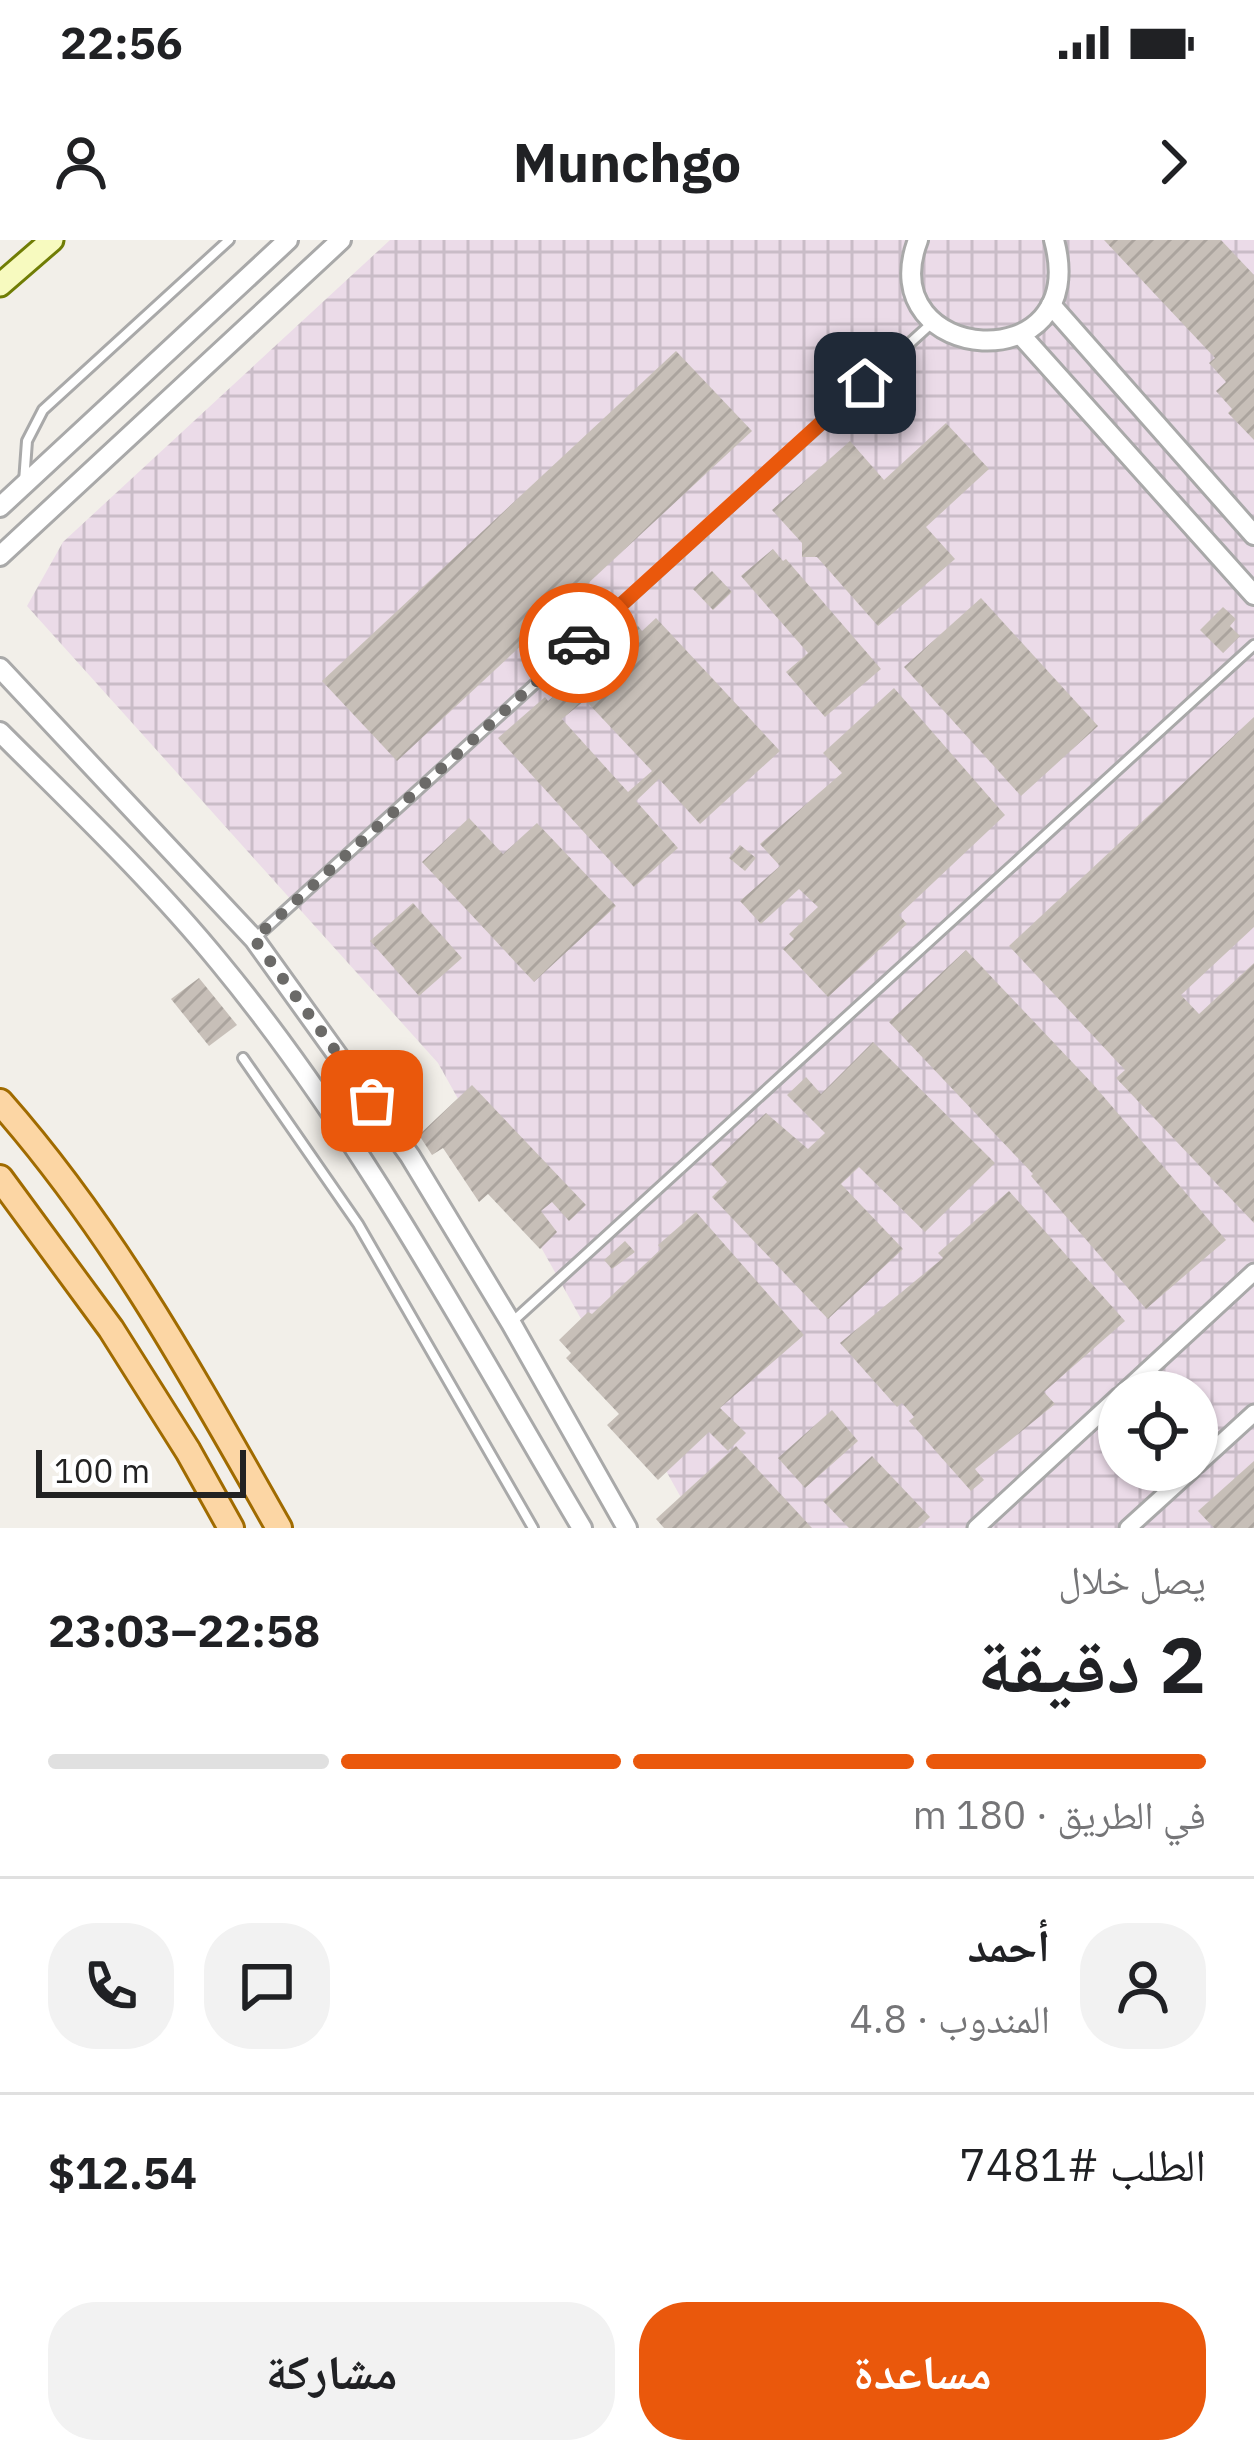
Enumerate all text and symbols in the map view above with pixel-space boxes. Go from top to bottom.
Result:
text: 22:56 [60,13,183,71]
text: Munchgo [513,127,741,197]
icon: person [48,129,114,195]
icon: forward [1140,129,1206,195]
pin [814,332,916,434]
icon: home [832,350,898,416]
courier [519,583,639,703]
icon: car [546,610,612,676]
pin [321,1050,423,1152]
icon: bag [339,1068,405,1134]
map controls [1098,1371,1218,1491]
button: locate [1098,1371,1218,1491]
scale bar [36,1444,246,1497]
text: 100 m [54,1449,150,1492]
text: يصل خلال [1058,1554,1206,1605]
text: 22:58–23:03 [48,1601,320,1659]
text: 2 دقيقة [977,1613,1206,1714]
text: في الطريق · 180 m [913,1789,1206,1840]
text: أحمد [968,1916,1050,1974]
button: phone [48,1923,174,2049]
button: chat [204,1923,330,2049]
button: person [1080,1923,1206,2049]
text: المندوب · 4.8 [850,1993,1050,2044]
text: الطلب #7481 [959,2135,1206,2193]
text: $12.54 [48,2143,197,2201]
button: مشاركة [48,2302,615,2440]
button: مساعدة [639,2302,1206,2440]

